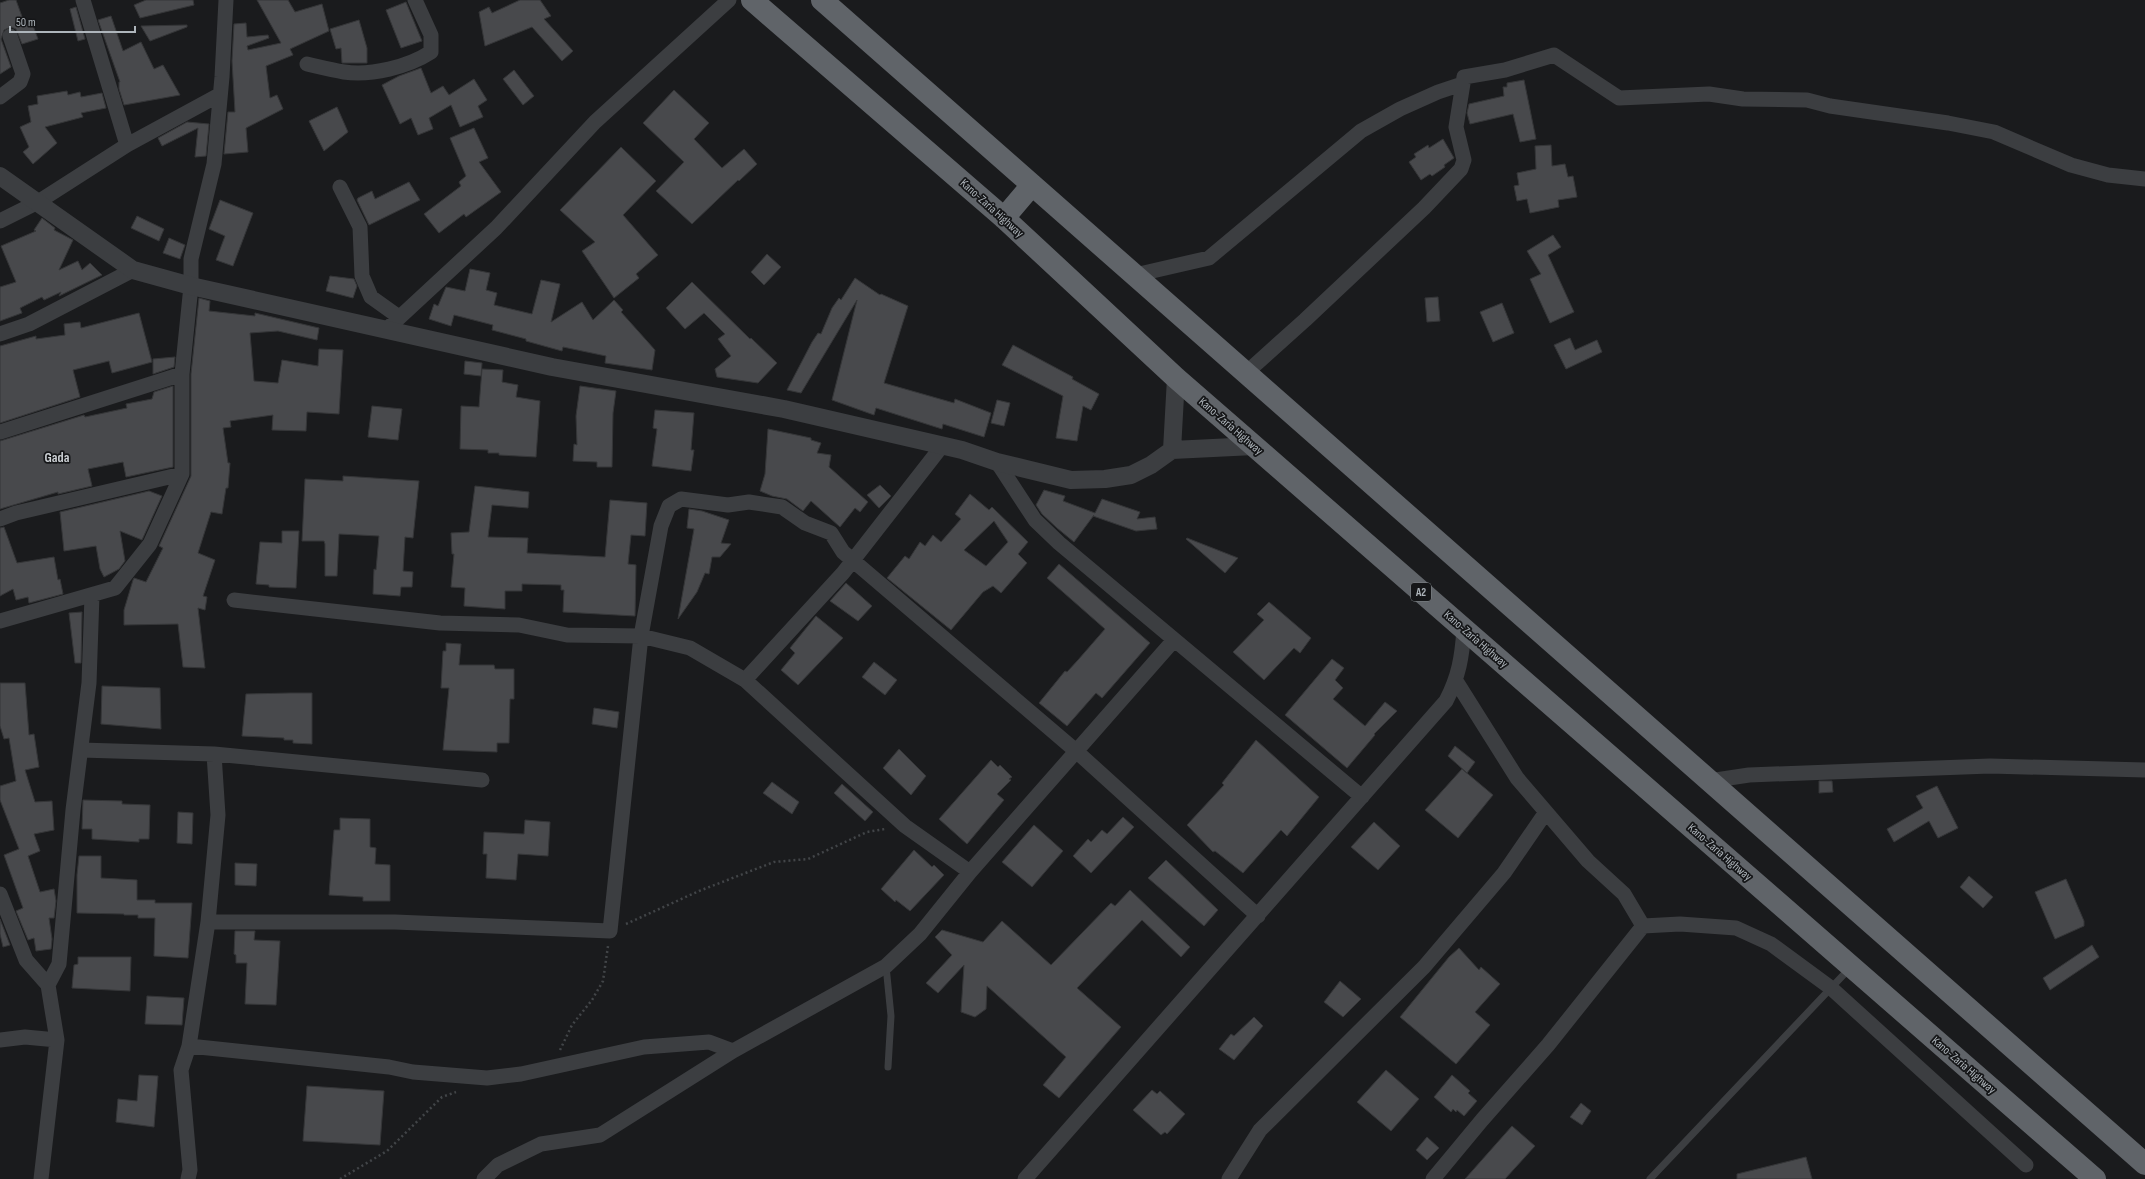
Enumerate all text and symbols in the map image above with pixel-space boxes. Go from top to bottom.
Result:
scale bar [10,8,135,34]
text: 50 m [16,15,36,30]
street label: Kano-Zaria Highway [957,176,1027,241]
street label: Kano-Zaria Highway [1195,394,1266,459]
district label: Gada [45,449,70,466]
road number: A2 [1411,583,1431,601]
street label: Kano-Zaria Highway [1440,607,1511,672]
street label: Kano-Zaria Highway [1684,820,1755,885]
street label: Kano-Zaria Highway [1928,1033,1999,1098]

